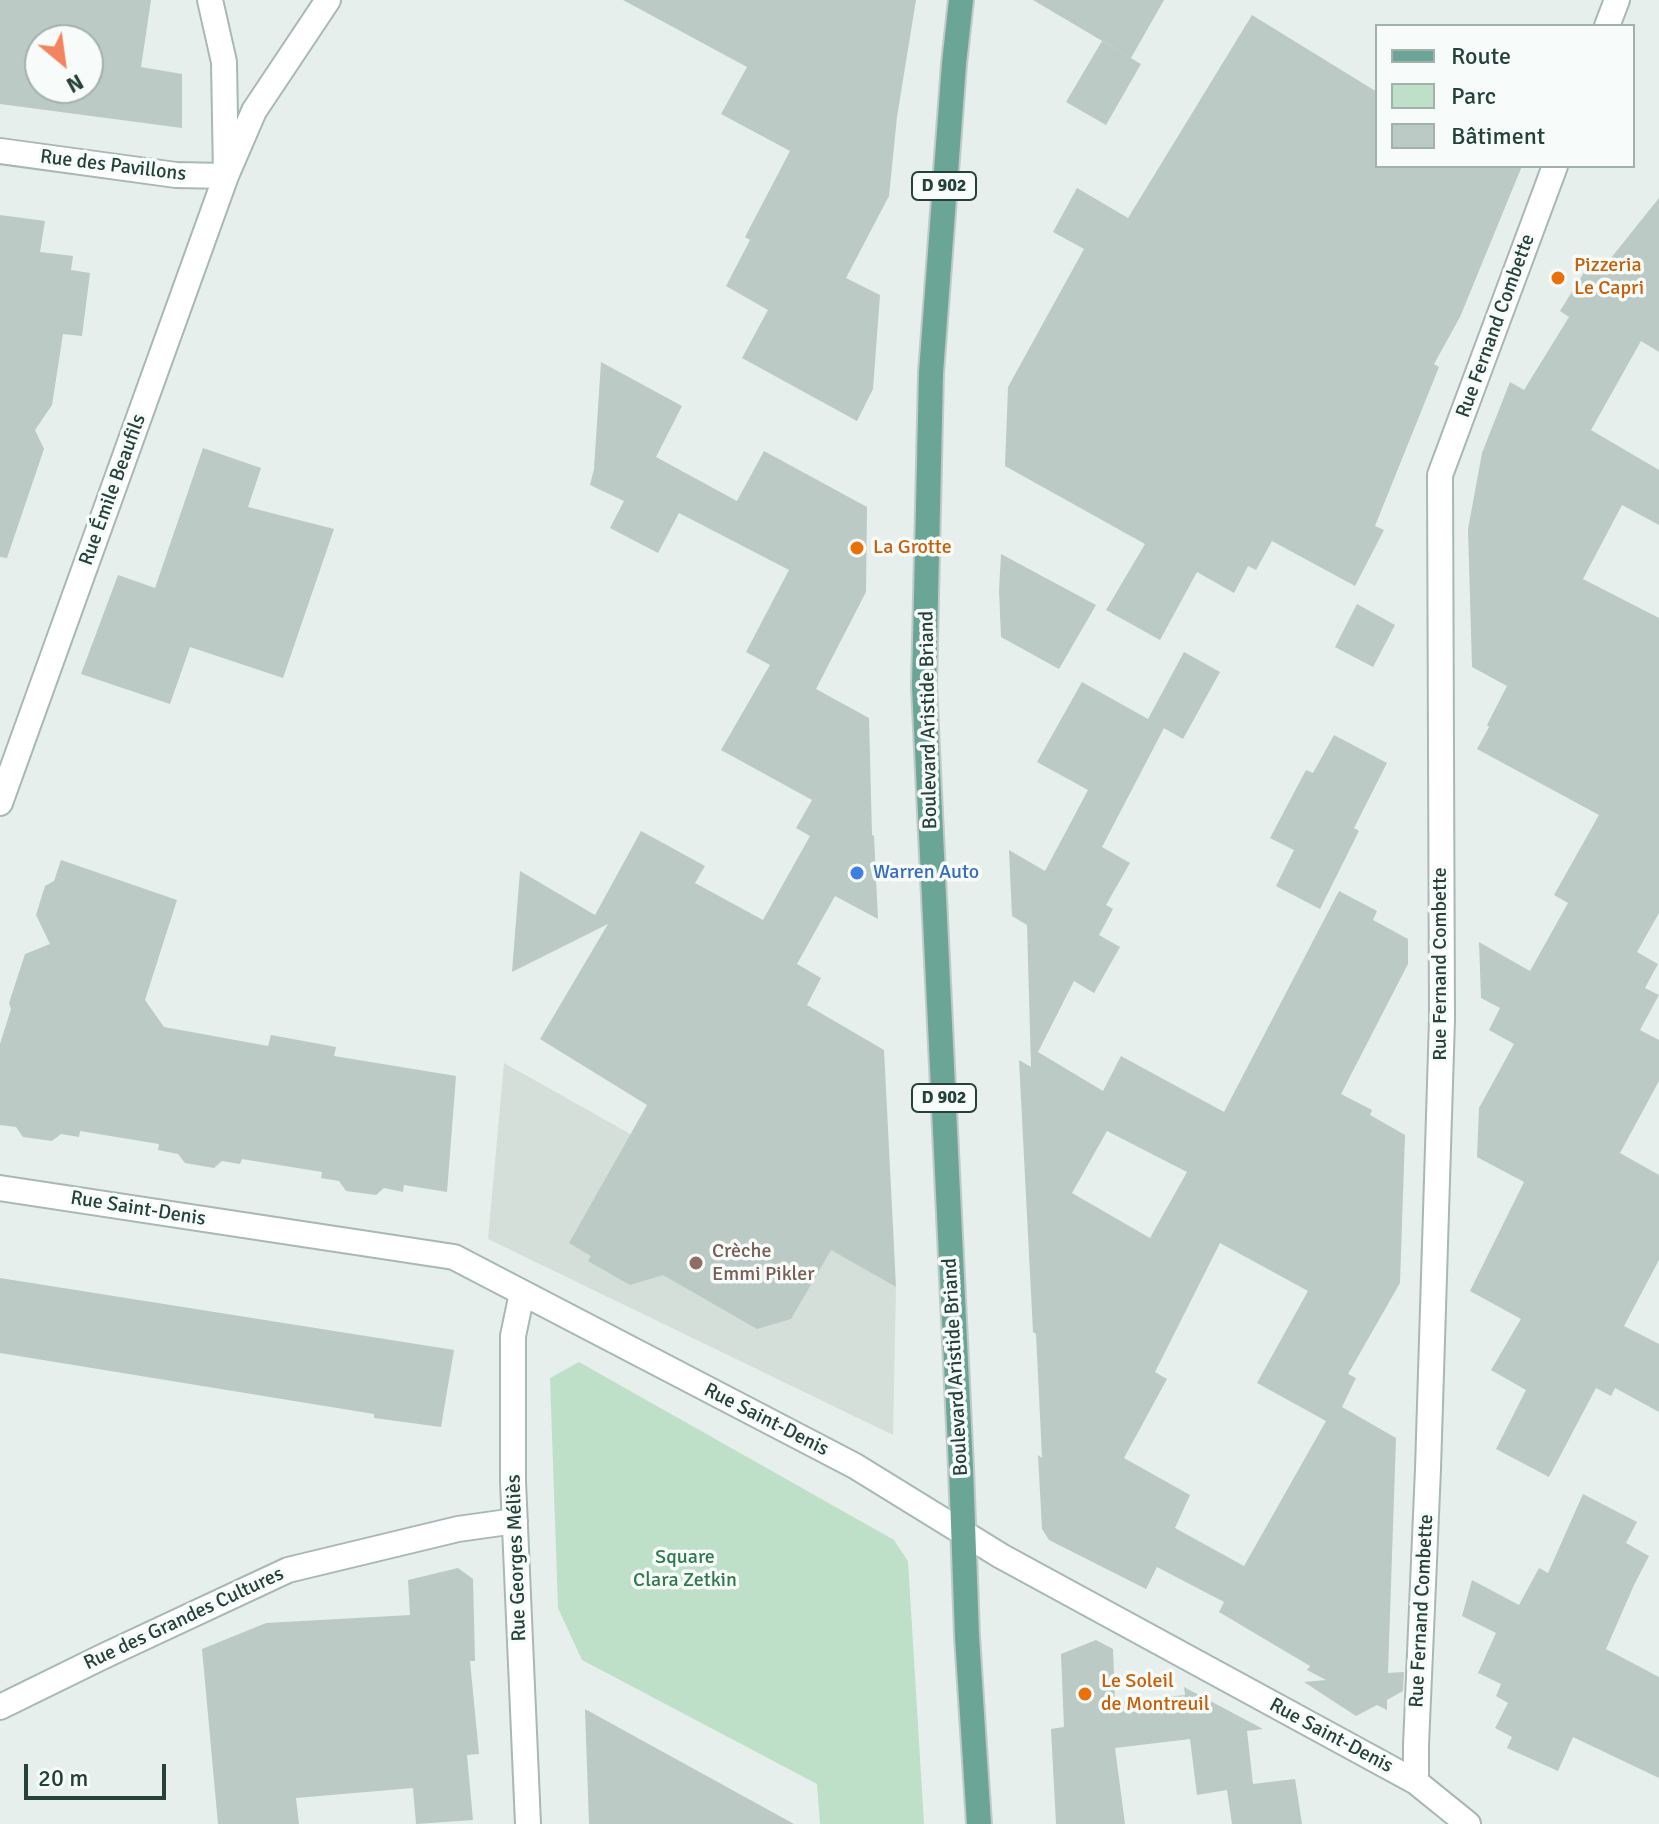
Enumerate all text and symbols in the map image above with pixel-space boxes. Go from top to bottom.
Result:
north arrow [24,24,104,104]
legend [1375,24,1635,168]
text: Route [1451,41,1511,71]
text: N [62,68,88,99]
text: Parc [1451,81,1496,111]
text: Bâtiment [1451,121,1545,151]
street label: Rue des Pavillons [39,145,187,187]
road number: D 902 [912,172,976,200]
street label: Rue Fernand Combette [1452,231,1540,421]
place label: Pizzeria Le Capri [1574,254,1644,301]
marker: Pizzeria Le Capri [1549,269,1567,287]
street label: Rue Émile Beaufils [75,411,151,569]
place label: La Grotte [873,536,952,560]
marker: La Grotte [848,539,866,557]
street label: Boulevard Aristide Briand [915,611,943,829]
place label: Warren Auto [873,861,979,885]
marker: Warren Auto [848,864,866,882]
street label: Rue Fernand Combette [1429,867,1453,1061]
road number: D 902 [912,1084,976,1112]
street label: Rue Saint-Denis [69,1186,207,1232]
place label: Crèche Emmi Pikler [712,1240,815,1287]
marker: Crèche Emmi Pikler [687,1254,705,1272]
street label: Boulevard Aristide Briand [938,1257,974,1477]
street label: Rue Saint-Denis [700,1378,832,1462]
street label: Rue Georges Méliès [502,1474,532,1642]
street label: Rue Fernand Combette [1405,1514,1439,1708]
park label: Square Clara Zetkin [633,1546,737,1593]
street label: Rue des Grandes Cultures [80,1562,288,1676]
place label: Le Soleil de Montreuil [1101,1670,1210,1717]
marker: Le Soleil de Montreuil [1076,1685,1094,1703]
street label: Rue Saint-Denis [1265,1693,1397,1779]
scale bar [28,1748,170,1798]
text: 20 m [38,1763,88,1793]

